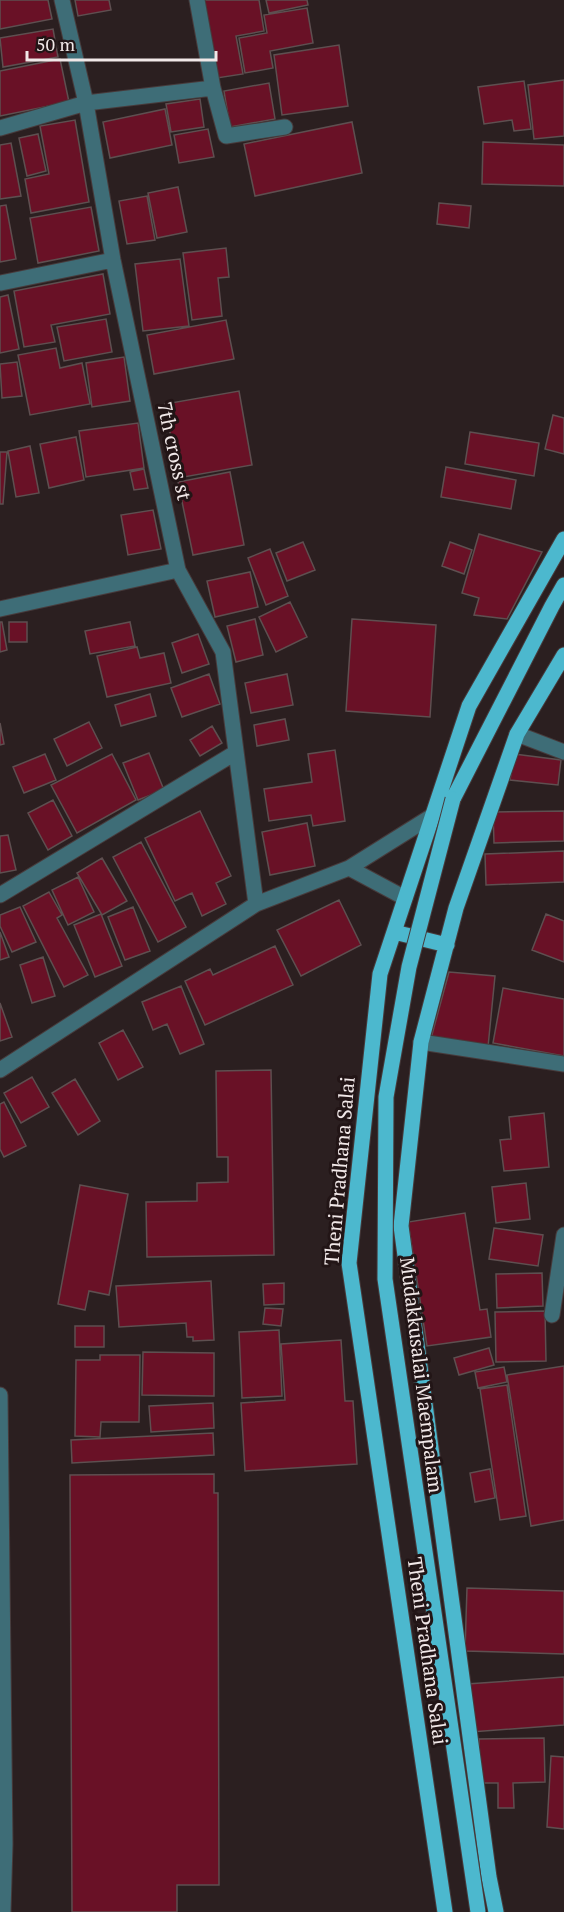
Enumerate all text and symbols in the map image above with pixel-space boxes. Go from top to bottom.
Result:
scale bar [27,24,216,62]
text: 50 m [36,32,76,56]
street label: 7th cross st [151,399,199,503]
street label: Theni Pradhana Salai [317,1075,361,1267]
street label: Mudakkusalai Maempalam [394,1256,450,1494]
street label: Theni Pradhana Salai [401,1555,455,1747]

